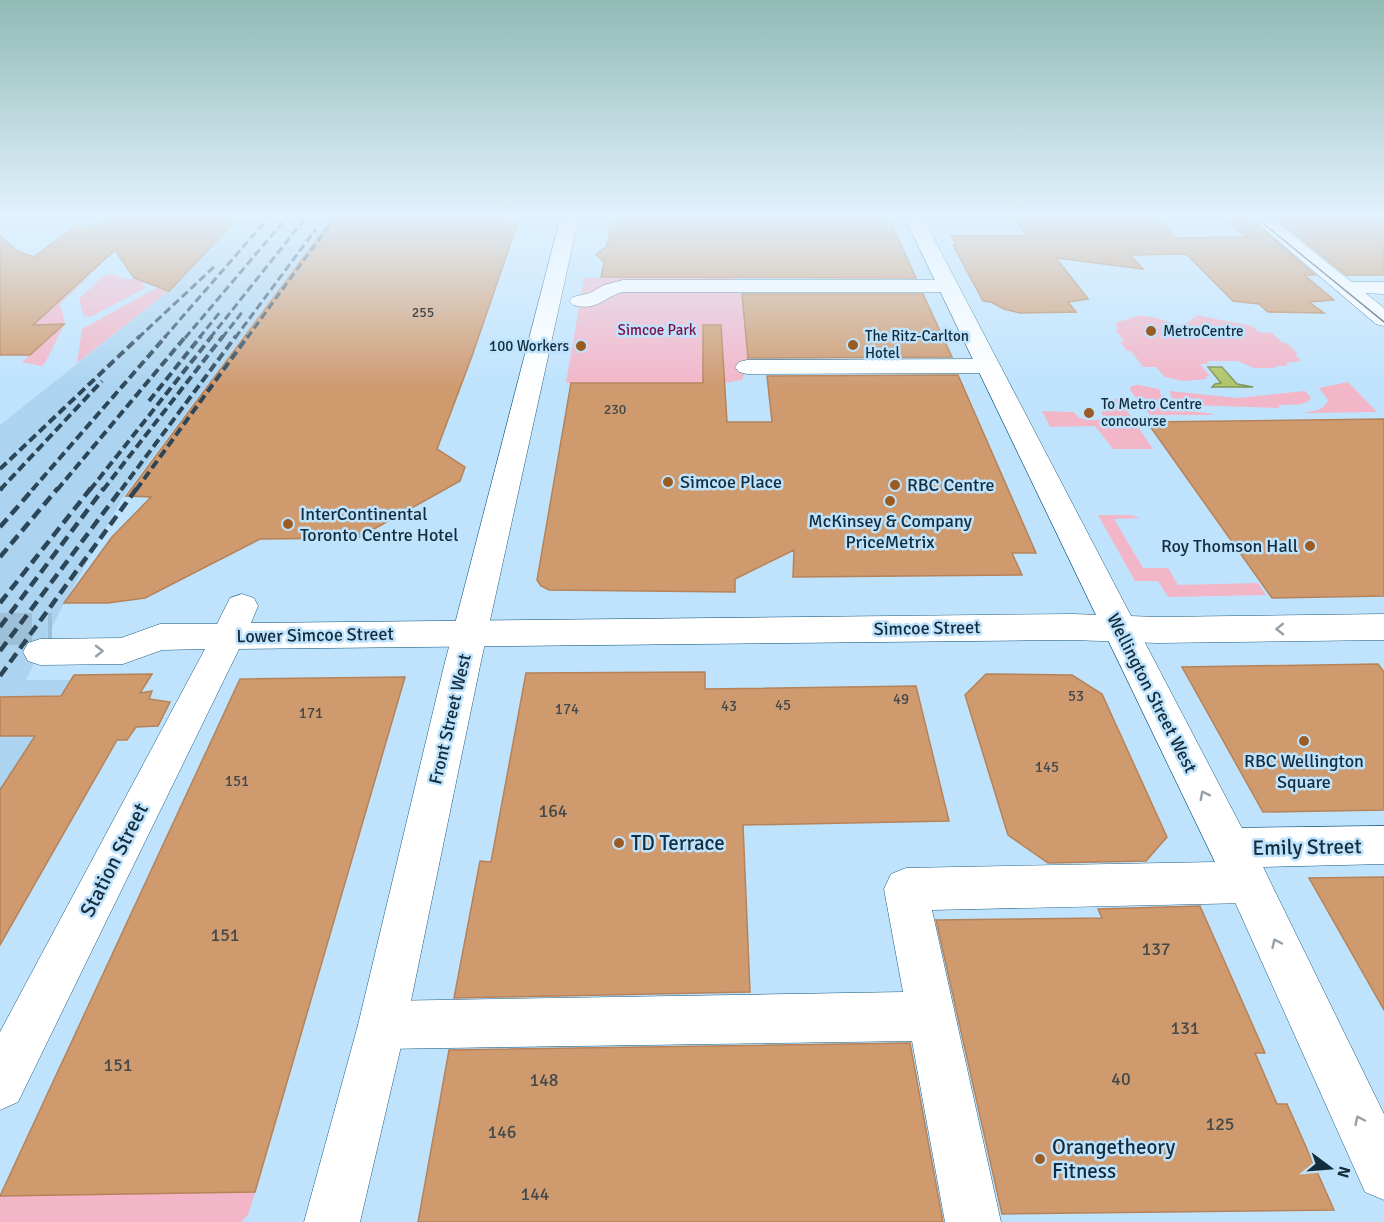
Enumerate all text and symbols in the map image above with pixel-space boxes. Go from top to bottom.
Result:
house number: 255 [412,304,434,321]
park label: Simcoe Park [618,321,697,339]
place label: MetroCentre [1163,322,1244,340]
marker: MetroCentre [1144,324,1158,338]
place label: The Ritz-Carlton Hotel [865,327,969,362]
place label: 100 Workers [489,337,569,355]
marker: The Ritz-Carlton Hotel [846,338,860,352]
marker: 100 Workers [574,339,588,353]
place label: To Metro Centre concourse [1101,395,1202,430]
house number: 230 [604,401,626,418]
marker: To Metro Centre concourse [1082,406,1096,420]
place label: Simcoe Place [680,471,782,493]
place label: RBC Centre [907,474,995,496]
marker: Simcoe Place [661,475,675,489]
marker: RBC Centre [888,478,902,492]
marker: McKinsey & Company PriceMetrix [883,494,897,508]
place label: InterContinental Toronto Centre Hotel [300,503,459,546]
place label: McKinsey & Company PriceMetrix [808,510,972,553]
marker: InterContinental Toronto Centre Hotel [281,517,295,531]
place label: Roy Thomson Hall [1161,535,1298,557]
marker: Roy Thomson Hall [1303,539,1317,553]
street label: Wellington Street West [1102,610,1202,776]
street label: Simcoe Street [873,616,981,640]
street label: Lower Simcoe Street [236,623,394,647]
one-way arrow [1276,623,1285,635]
one-way arrow [94,645,103,657]
street label: Front Street West [424,652,476,786]
house number: 53 [1068,687,1084,705]
house number: 49 [893,690,909,708]
house number: 45 [775,696,791,714]
house number: 43 [721,697,737,715]
house number: 174 [555,700,579,718]
house number: 171 [299,704,323,722]
marker: RBC Wellington Square [1297,734,1311,748]
place label: RBC Wellington Square [1244,750,1364,793]
house number: 145 [1035,758,1059,776]
house number: 151 [225,772,249,790]
one-way arrow [1199,791,1211,802]
street label: Station Street [74,799,154,921]
house number: 164 [538,800,568,822]
place label: TD Terrace [631,830,725,856]
street label: Emily Street [1252,833,1362,861]
marker: TD Terrace [612,836,626,850]
house number: 151 [210,924,240,946]
house number: 137 [1141,938,1171,960]
one-way arrow [1272,939,1284,950]
house number: 131 [1170,1017,1200,1039]
house number: 151 [103,1054,133,1076]
house number: 40 [1111,1068,1131,1090]
house number: 148 [529,1069,559,1091]
house number: 125 [1205,1113,1235,1135]
one-way arrow [1355,1115,1367,1126]
house number: 146 [487,1121,517,1143]
place label: Orangetheory Fitness [1052,1134,1176,1184]
north arrow [1300,1138,1360,1198]
marker: Orangetheory Fitness [1033,1152,1047,1166]
text: N [1332,1164,1355,1180]
house number: 144 [520,1183,550,1205]

